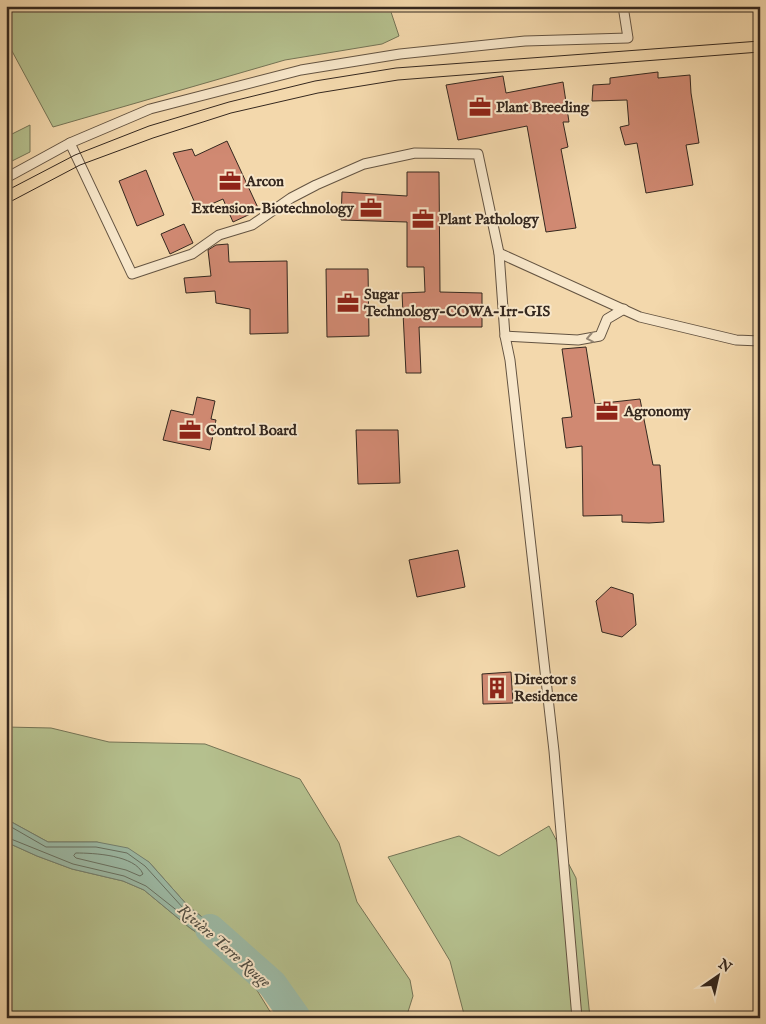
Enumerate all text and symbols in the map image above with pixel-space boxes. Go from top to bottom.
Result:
office icon: Plant Breeding [467,94,493,120]
place label: Plant Breeding [496,98,590,117]
office icon: Arcon [217,168,243,194]
place label: Arcon [245,172,284,191]
office icon: Extension-Biotechnology [358,195,384,221]
place label: Extension-Biotechnology [192,199,355,218]
office icon: Plant Pathology [410,206,436,232]
place label: Plant Pathology [439,210,540,229]
place label: Sugar Technology-COWA-Irr-GIS [363,285,551,321]
office icon: Sugar Technology-COWA-Irr-GIS [335,290,361,316]
one-way arrow [585,332,594,343]
office icon: Agronomy [594,398,620,424]
place label: Agronomy [623,402,691,421]
office icon: Control Board [177,417,203,443]
place label: Control Board [206,421,298,440]
place label: Director s Residence [514,670,578,706]
building icon: Director s Residence [484,675,510,701]
water label: Rivière Terre Rouge [173,900,275,993]
north arrow [694,952,744,1002]
text: N [714,955,735,977]

